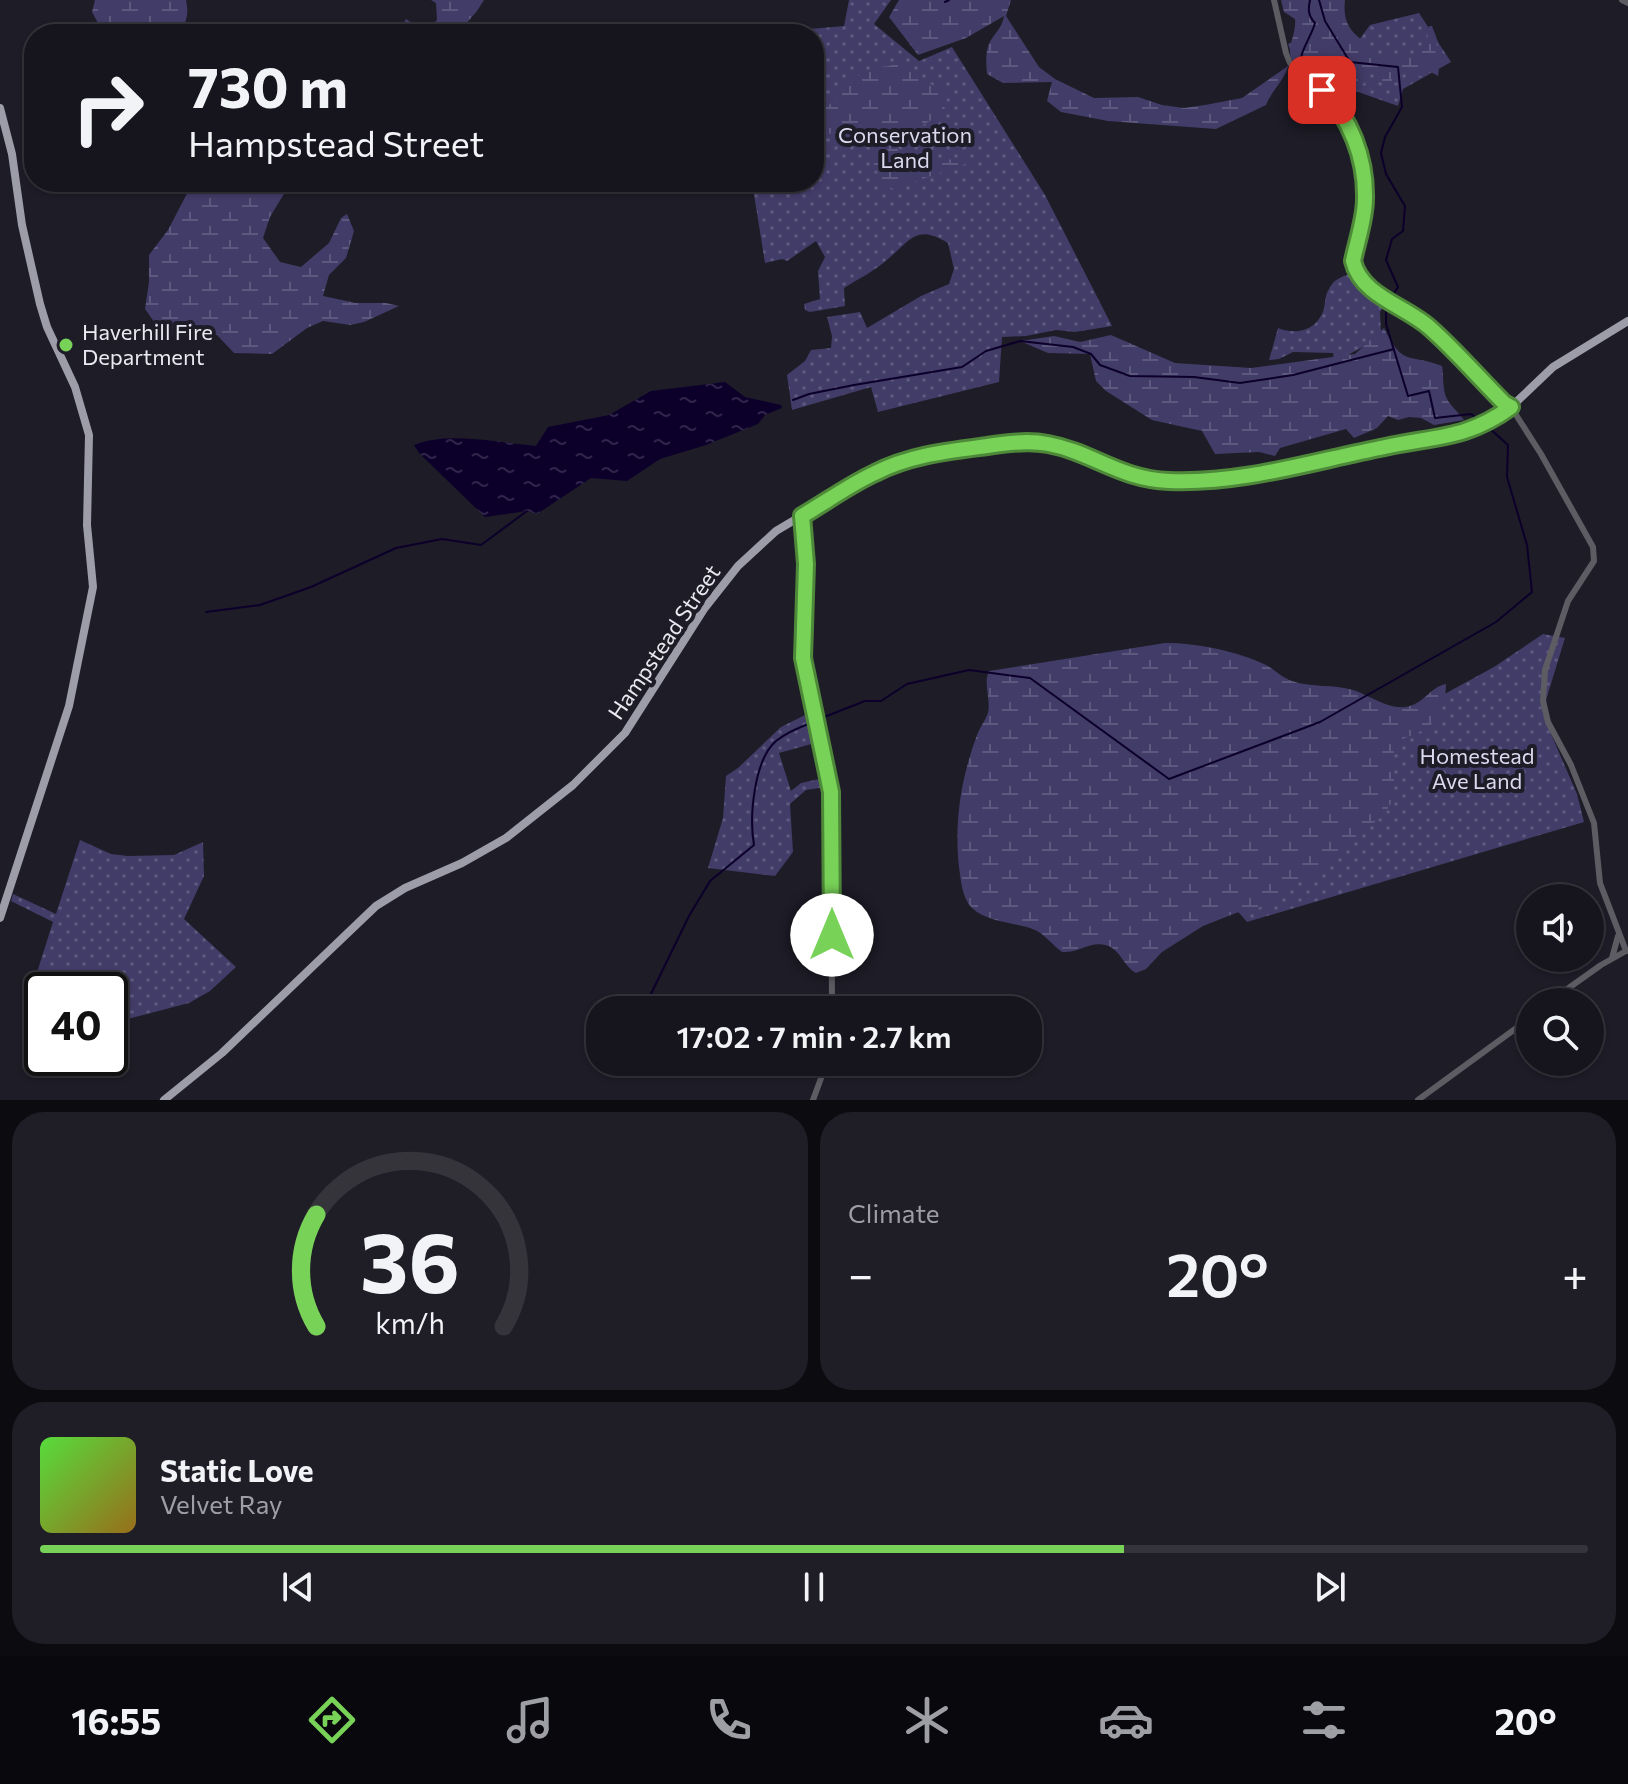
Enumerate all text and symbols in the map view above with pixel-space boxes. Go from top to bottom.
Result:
text: 730 m [188,51,348,120]
icon: right [56,56,160,160]
pin [1288,56,1356,124]
icon: arrive [1300,68,1344,112]
text: Hampstead Street [188,120,484,164]
park label: Conservation Land [838,121,972,173]
place label: Haverhill Fire Department [82,318,213,370]
marker: Haverhill Fire Department [57,336,75,354]
street label: Hampstead Street [602,559,725,724]
park label: Homestead Ave Land [1419,742,1535,794]
map controls [1516,884,1604,1076]
button: sound [1516,884,1604,972]
position arrow [790,893,874,977]
speed limit sign: 40 [24,972,128,1076]
button: search [1516,988,1604,1076]
text: 17:02 · 7 min · 2.7 km [676,1017,952,1054]
text: Climate [848,1197,940,1228]
text: 36 [360,1208,460,1310]
text: 20° [1166,1236,1269,1309]
text: − [848,1246,873,1300]
text: + [1562,1246,1588,1300]
text: km/h [375,1305,445,1340]
text: Static Love [160,1451,314,1488]
text: Velvet Ray [160,1488,283,1519]
icon: previous [276,1565,320,1609]
icon: pause [792,1565,836,1609]
icon: next [1308,1565,1352,1609]
icon: directions [304,1692,360,1748]
icon: music [502,1692,558,1748]
icon: phone [701,1692,757,1748]
icon: climate [899,1692,955,1748]
icon: car [1098,1692,1154,1748]
icon: filters [1296,1692,1352,1748]
text: 16:55 [71,1698,161,1742]
text: 20° [1495,1698,1557,1742]

